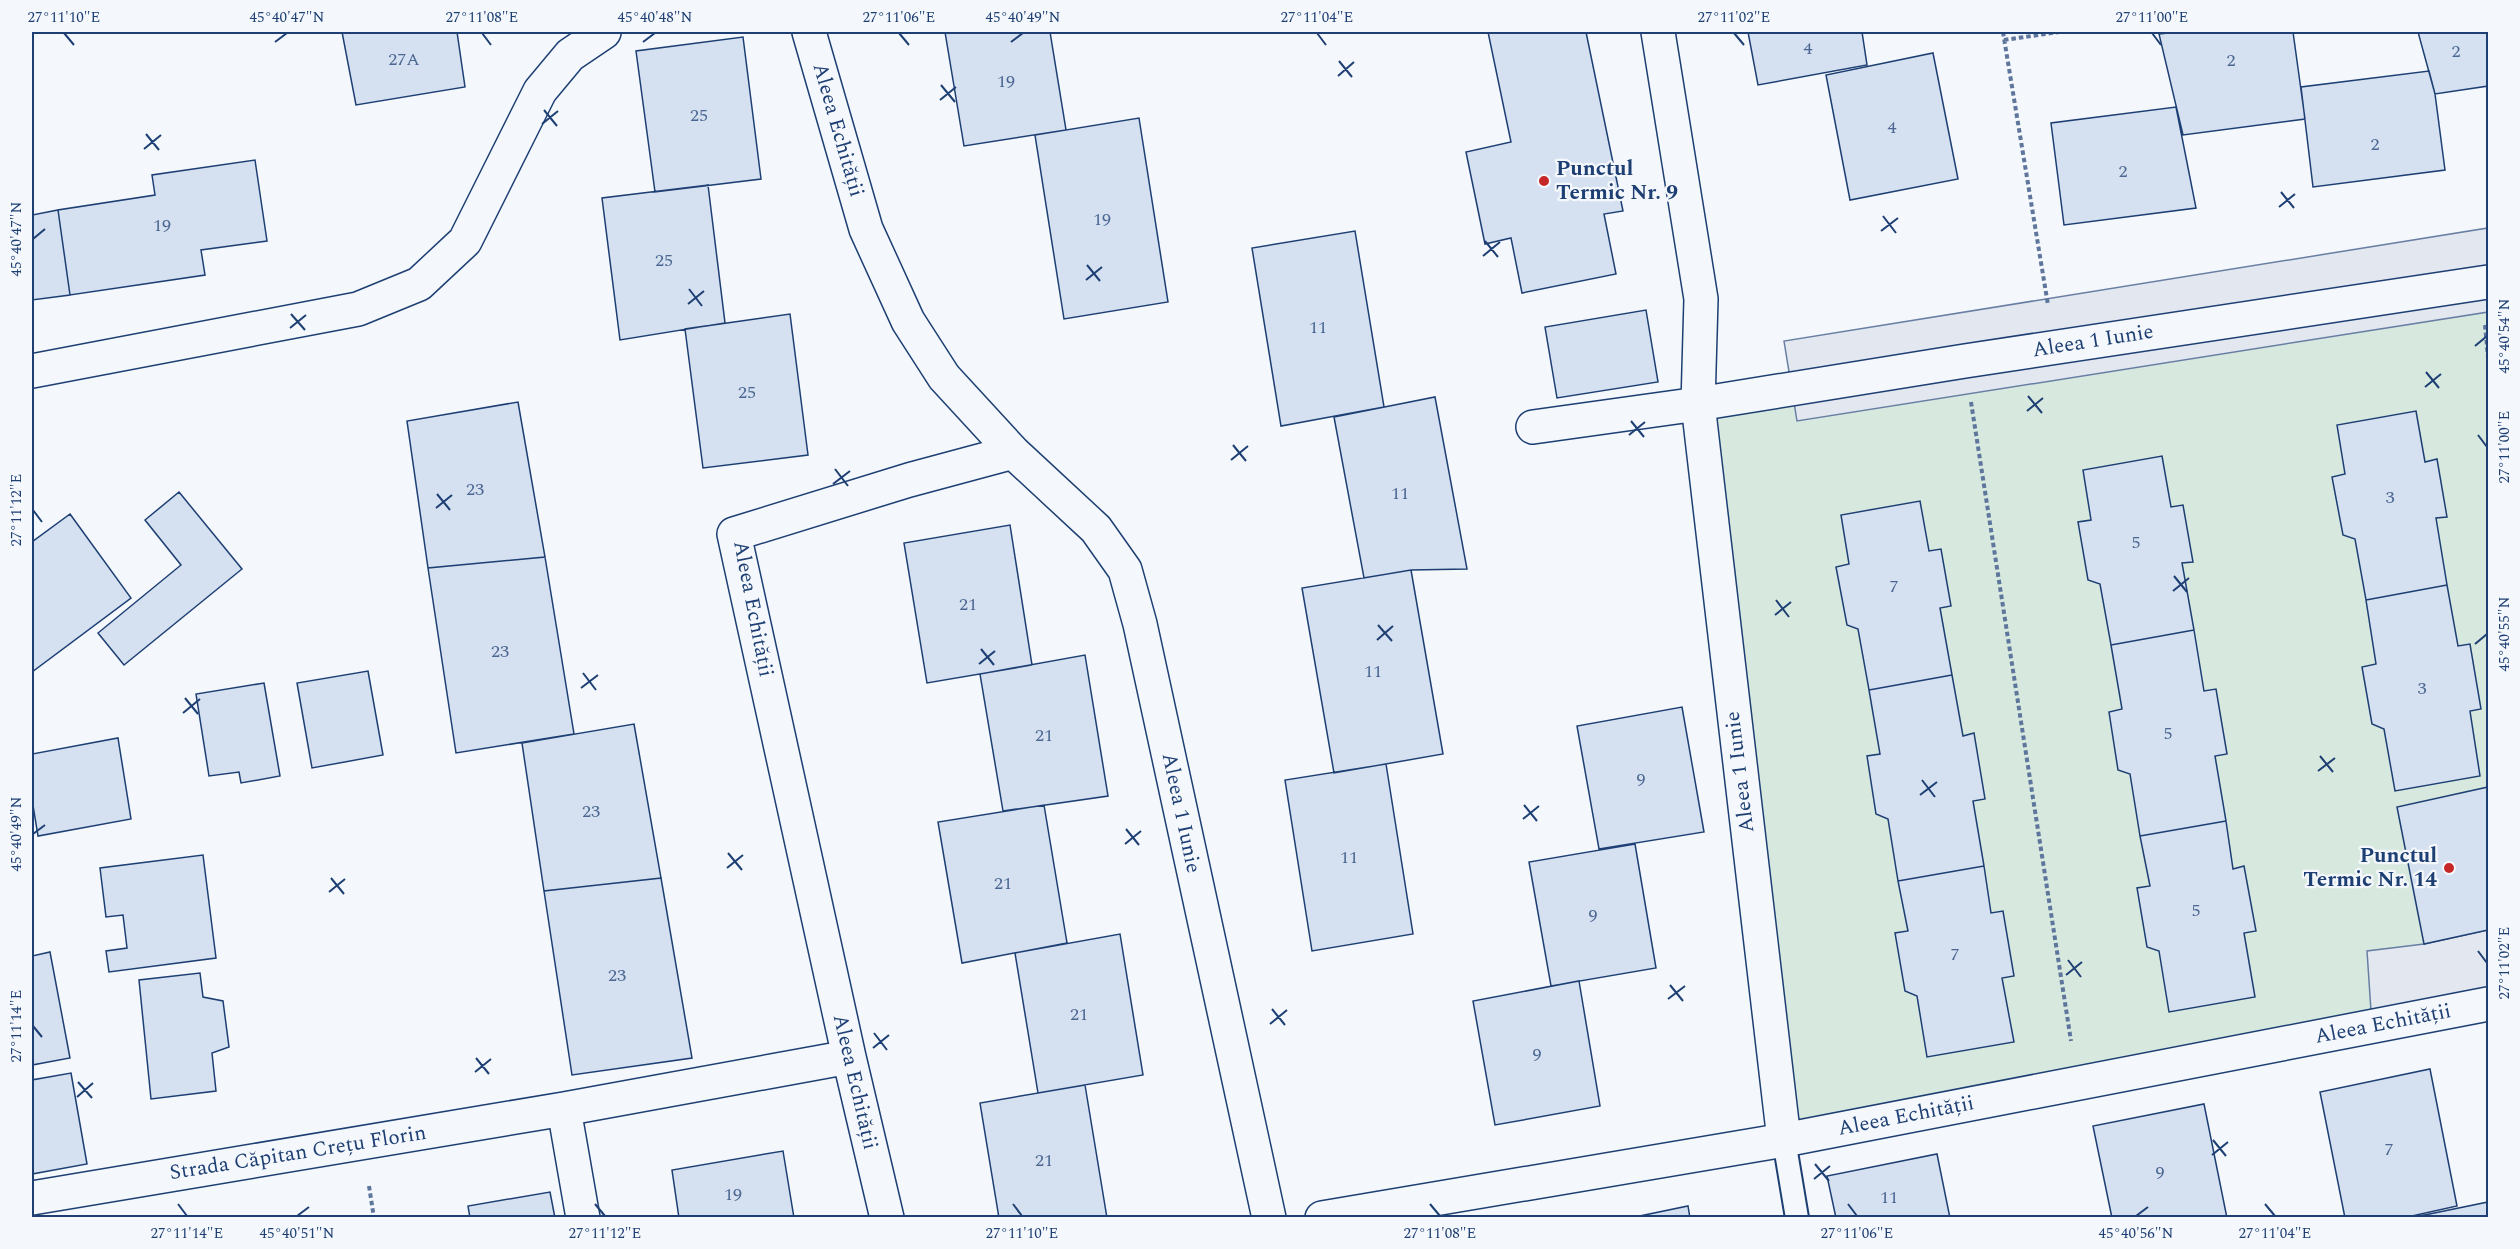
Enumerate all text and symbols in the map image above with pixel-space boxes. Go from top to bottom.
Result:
text: 27°11'10"E [28,6,100,29]
text: 45°40'47"N [250,6,325,29]
text: 27°11'08"E [446,6,518,29]
text: 45°40'48"N [618,6,693,29]
text: 27°11'06"E [863,6,935,29]
text: 45°40'49"N [986,6,1061,29]
text: 27°11'04"E [1281,6,1353,29]
text: 27°11'02"E [1698,6,1770,29]
text: 27°11'00"E [2116,6,2188,29]
house number: 4 [1804,35,1813,62]
house number: 2 [2452,38,2461,65]
house number: 27A [388,46,420,73]
house number: 2 [2227,47,2236,74]
street label: Aleea Echității [804,59,872,201]
house number: 19 [997,68,1015,95]
house number: 25 [690,102,708,129]
house number: 4 [1888,114,1897,141]
house number: 2 [2371,131,2380,158]
place label: Punctul Termic Nr. 9 [1556,153,1678,209]
house number: 2 [2119,158,2128,185]
marker: Punctul Termic Nr. 9 [1537,174,1551,188]
text: 45°40'47"N [5,201,28,277]
house number: 19 [1093,206,1111,233]
house number: 19 [153,212,171,239]
house number: 25 [655,247,673,274]
text: 45°40'54"N [2493,298,2516,374]
house number: 11 [1309,314,1327,341]
street label: Aleea 1 Iunie [2030,316,2156,366]
house number: 25 [738,379,756,406]
text: 27°11'00"E [2493,411,2516,483]
text: 27°11'12"E [5,474,28,546]
house number: 23 [466,476,484,503]
house number: 11 [1391,480,1409,507]
house number: 3 [2386,484,2395,511]
house number: 5 [2132,529,2141,556]
street label: Aleea Echității [724,538,782,680]
house number: 7 [1890,573,1899,600]
house number: 21 [959,591,977,618]
text: 45°40'55"N [2493,596,2516,672]
house number: 23 [491,638,509,665]
house number: 11 [1364,658,1382,685]
house number: 3 [2418,675,2427,702]
street label: Aleea 1 Iunie [1717,709,1763,835]
house number: 5 [2164,720,2173,747]
house number: 21 [1035,722,1053,749]
street label: Aleea 1 Iunie [1153,750,1209,876]
house number: 9 [1637,766,1646,793]
text: 45°40'49"N [5,796,28,872]
house number: 23 [582,798,600,825]
place label: Punctul Termic Nr. 14 [2303,840,2437,896]
house number: 11 [1340,844,1358,871]
marker: Punctul Termic Nr. 14 [2442,861,2456,875]
house number: 21 [994,870,1012,897]
house number: 5 [2192,897,2201,924]
house number: 9 [1589,902,1598,929]
text: 27°11'02"E [2493,927,2516,999]
house number: 7 [1951,941,1960,968]
house number: 23 [608,962,626,989]
text: 27°11'14"E [5,990,28,1062]
street label: Aleea Echității [2312,995,2454,1053]
house number: 21 [1070,1001,1088,1028]
street label: Aleea Echității [824,1011,886,1153]
house number: 9 [1533,1041,1542,1068]
street label: Aleea Echității [1835,1087,1977,1145]
street label: Strada Căpitan Crețu Florin [167,1117,429,1189]
house number: 7 [2385,1136,2394,1163]
house number: 21 [1035,1147,1053,1174]
house number: 9 [2156,1159,2165,1186]
house number: 19 [724,1181,742,1208]
house number: 11 [1880,1184,1898,1211]
text: 27°11'14"E [151,1222,223,1245]
text: 45°40'51"N [260,1222,335,1245]
text: 27°11'12"E [569,1222,641,1245]
text: 27°11'10"E [986,1222,1058,1245]
text: 27°11'08"E [1404,1222,1476,1245]
text: 27°11'06"E [1821,1222,1893,1245]
text: 45°40'56"N [2099,1222,2174,1245]
text: 27°11'04"E [2239,1222,2311,1245]

